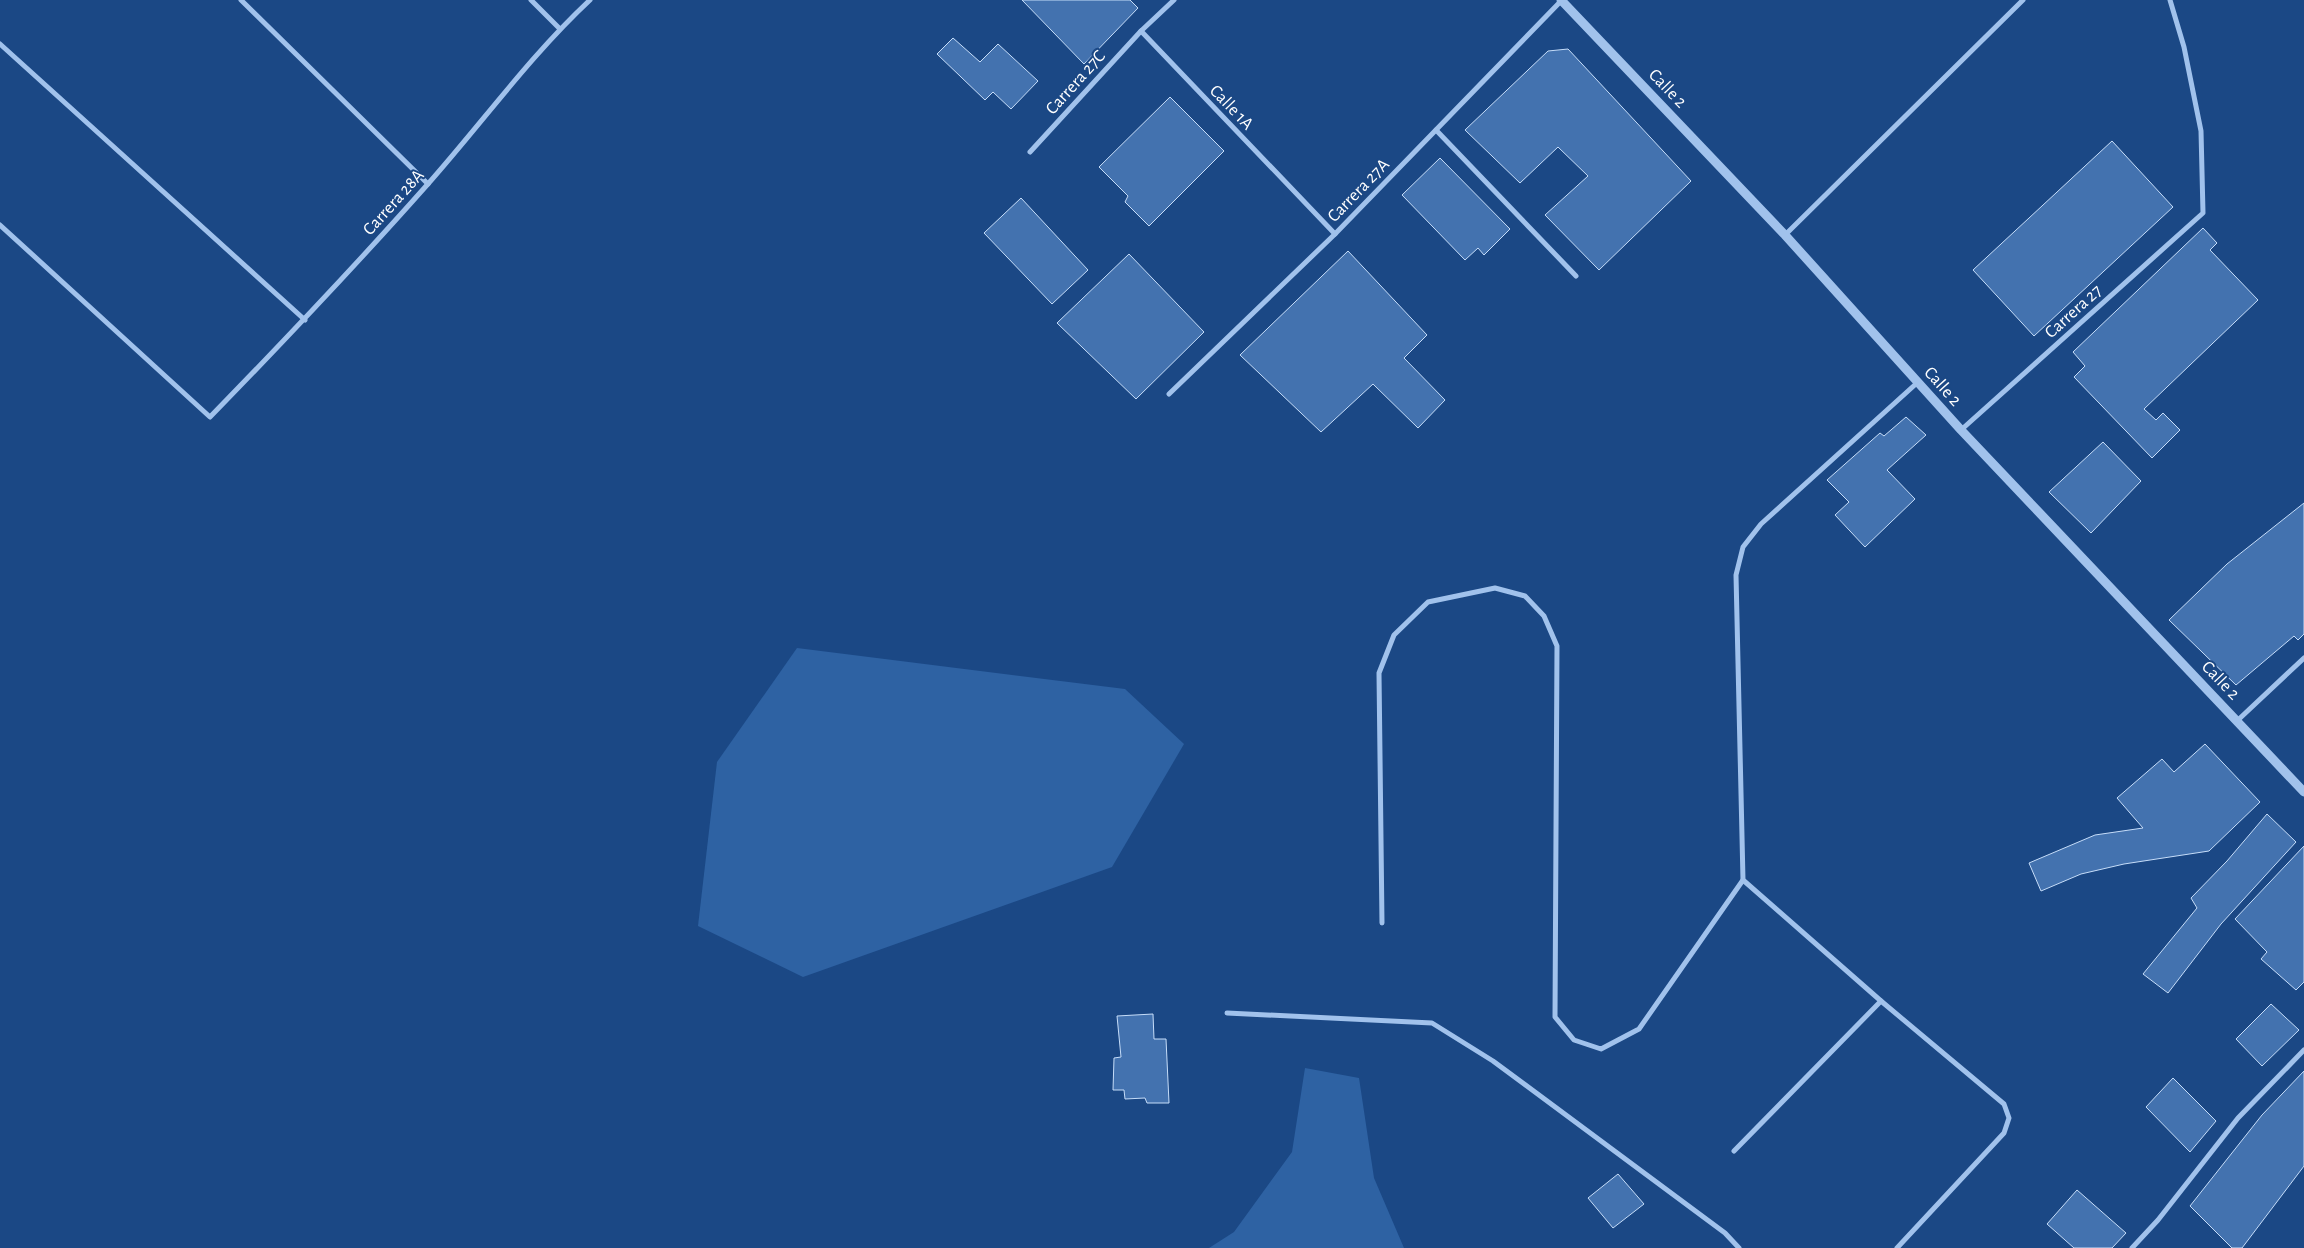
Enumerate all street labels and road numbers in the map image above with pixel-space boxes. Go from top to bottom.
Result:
street label: Carrera 27C [1042,47,1109,118]
street label: Calle 2 [1645,66,1690,112]
street label: Calle 1A [1206,82,1257,134]
street label: Carrera 27A [1324,155,1394,226]
street label: Carrera 28A [360,166,428,239]
street label: Carrera 27 [2042,282,2106,342]
street label: Calle 2 [1920,364,1964,410]
street label: Calle 2 [2198,658,2243,704]

